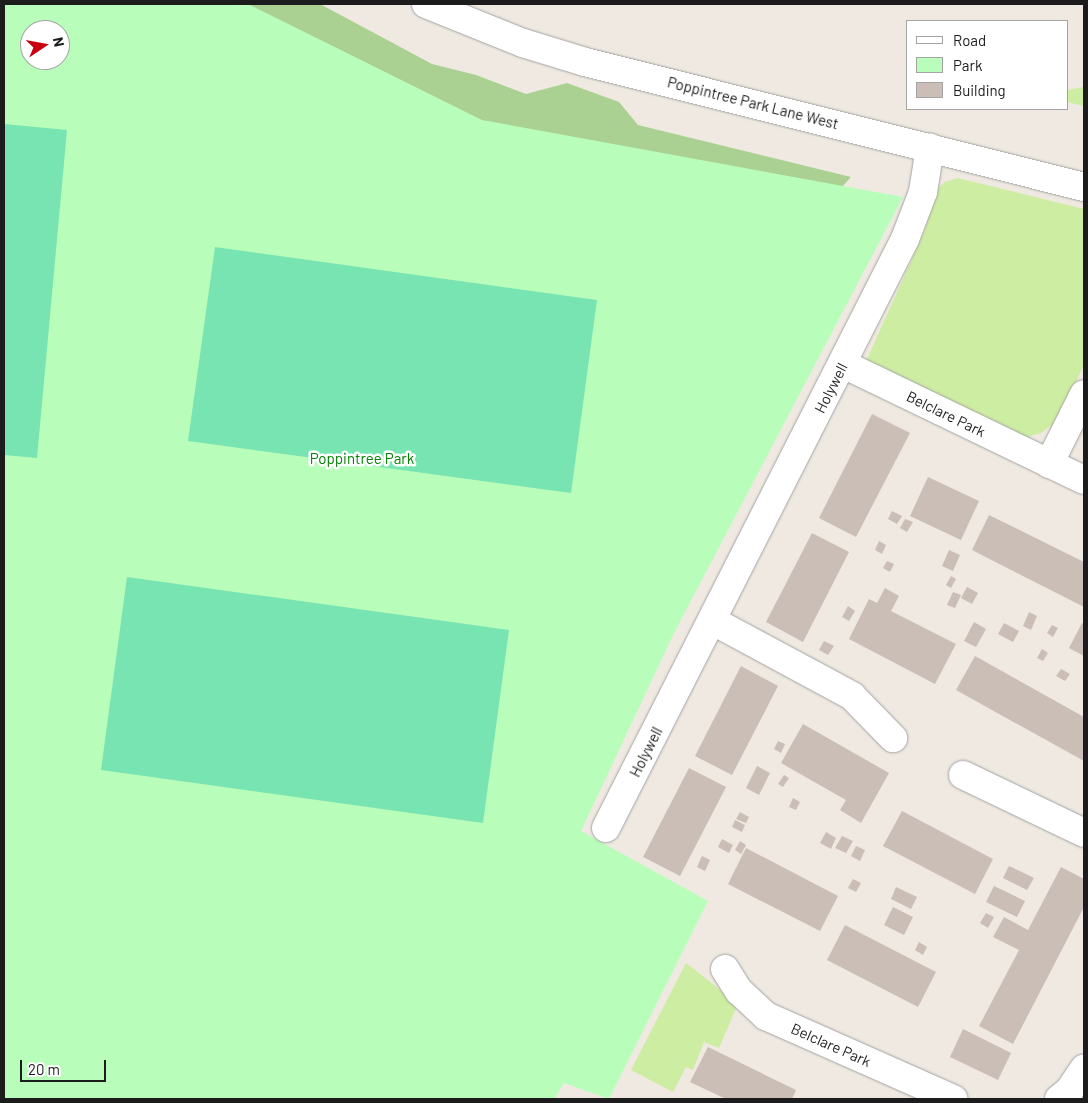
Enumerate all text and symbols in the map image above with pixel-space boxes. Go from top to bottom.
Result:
north arrow [20,20,70,70]
legend [906,20,1068,110]
text: Road [953,31,986,49]
text: N [50,36,68,48]
text: Park [953,56,982,74]
street label: Poppintree Park Lane West [666,73,840,133]
text: Building [953,81,1006,99]
street label: Holywell [811,360,851,416]
street label: Belclare Park [904,387,988,441]
park label: Poppintree Park [310,450,414,468]
street label: Holywell [626,724,666,780]
street label: Belclare Park [788,1019,874,1071]
scale bar [22,1050,109,1082]
text: 20 m [28,1060,60,1078]

